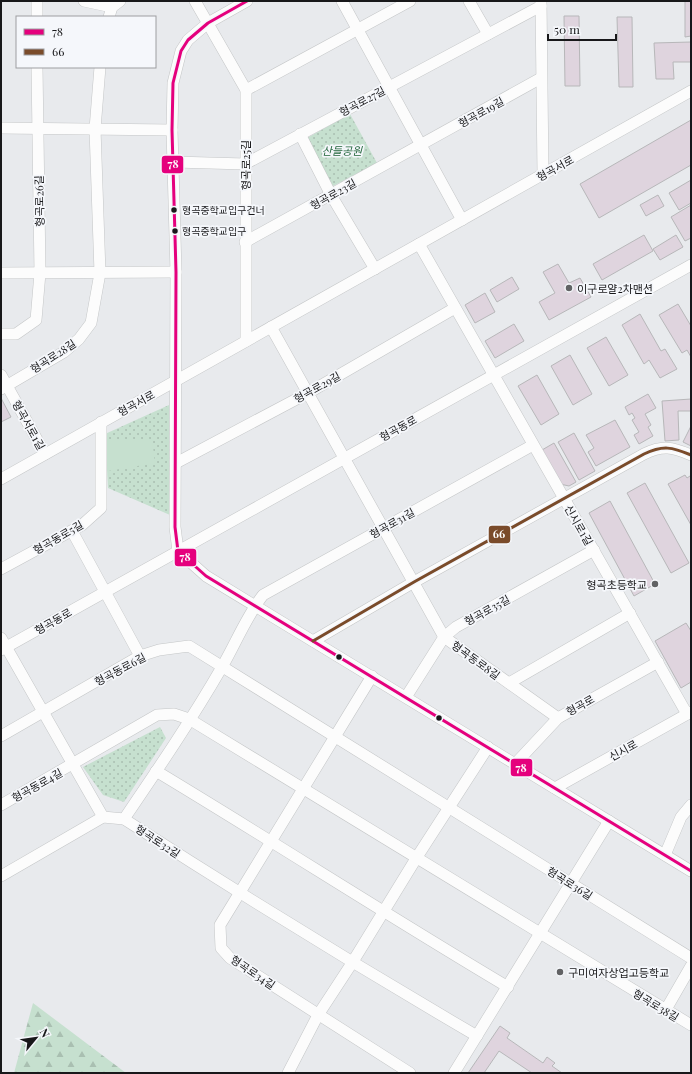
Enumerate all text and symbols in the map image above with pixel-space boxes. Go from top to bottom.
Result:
legend [16,16,156,68]
scale bar [548,16,616,42]
text: 50 m [554,21,580,37]
text: 78 [52,23,63,39]
text: 66 [52,43,64,59]
street label: 형곡로27길 [336,83,388,119]
street label: 형곡로19길 [455,93,507,131]
street label: 형곡로25길 [238,140,253,190]
park label: 산들공원 [322,143,363,158]
street label: 형곡서로 [534,152,576,184]
line badge: 78 [161,155,184,174]
text: 78 [167,156,179,171]
street label: 형곡로26길 [31,175,47,227]
street label: 형곡로23길 [307,175,359,213]
place label: 형곡중학교입구건너 [182,203,265,217]
marker: 형곡중학교입구건너 [169,205,179,215]
place label: 형곡중학교입구 [182,224,246,238]
marker: 형곡중학교입구 [170,226,180,236]
place label: 이구로얄2차맨션 [577,281,653,296]
marker: 이구로얄2차맨션 [564,283,574,293]
street label: 형곡로28길 [27,336,79,376]
street label: 형곡로29길 [291,368,343,406]
street label: 형곡서로 [115,387,157,419]
street label: 형곡서로1길 [9,397,49,453]
street label: 형곡동로 [377,412,419,444]
street label: 신시로1길 [561,502,597,548]
street label: 형곡로31길 [367,504,417,542]
street label: 형곡동로5길 [30,517,86,557]
line badge: 66 [488,525,511,544]
text: 66 [493,526,505,541]
line badge: 78 [174,548,197,567]
text: 78 [179,549,191,564]
place label: 형곡초등학교 [586,577,647,592]
marker: 형곡초등학교 [650,579,660,589]
street label: 형곡로35길 [461,591,513,629]
street label: 형곡동로 [32,604,74,638]
street label: 형곡동로8길 [449,637,503,683]
street label: 형곡동로6길 [92,649,148,689]
unlabelled marker [334,652,344,662]
street label: 형곡로 [563,691,597,719]
unlabelled marker [434,713,444,723]
street label: 신시로 [606,736,640,764]
line badge: 78 [510,758,533,777]
text: 78 [515,760,527,775]
street label: 형곡동로4길 [9,765,65,805]
street label: 형곡로32길 [133,821,183,861]
street label: 형곡로36길 [544,863,596,903]
street label: 형곡로34길 [228,952,278,992]
place label: 구미여자상업고등학교 [568,965,669,980]
marker: 구미여자상업고등학교 [555,967,565,977]
street label: 형곡로38길 [630,985,682,1025]
north arrow [16,1018,56,1058]
text: N [37,1026,54,1040]

